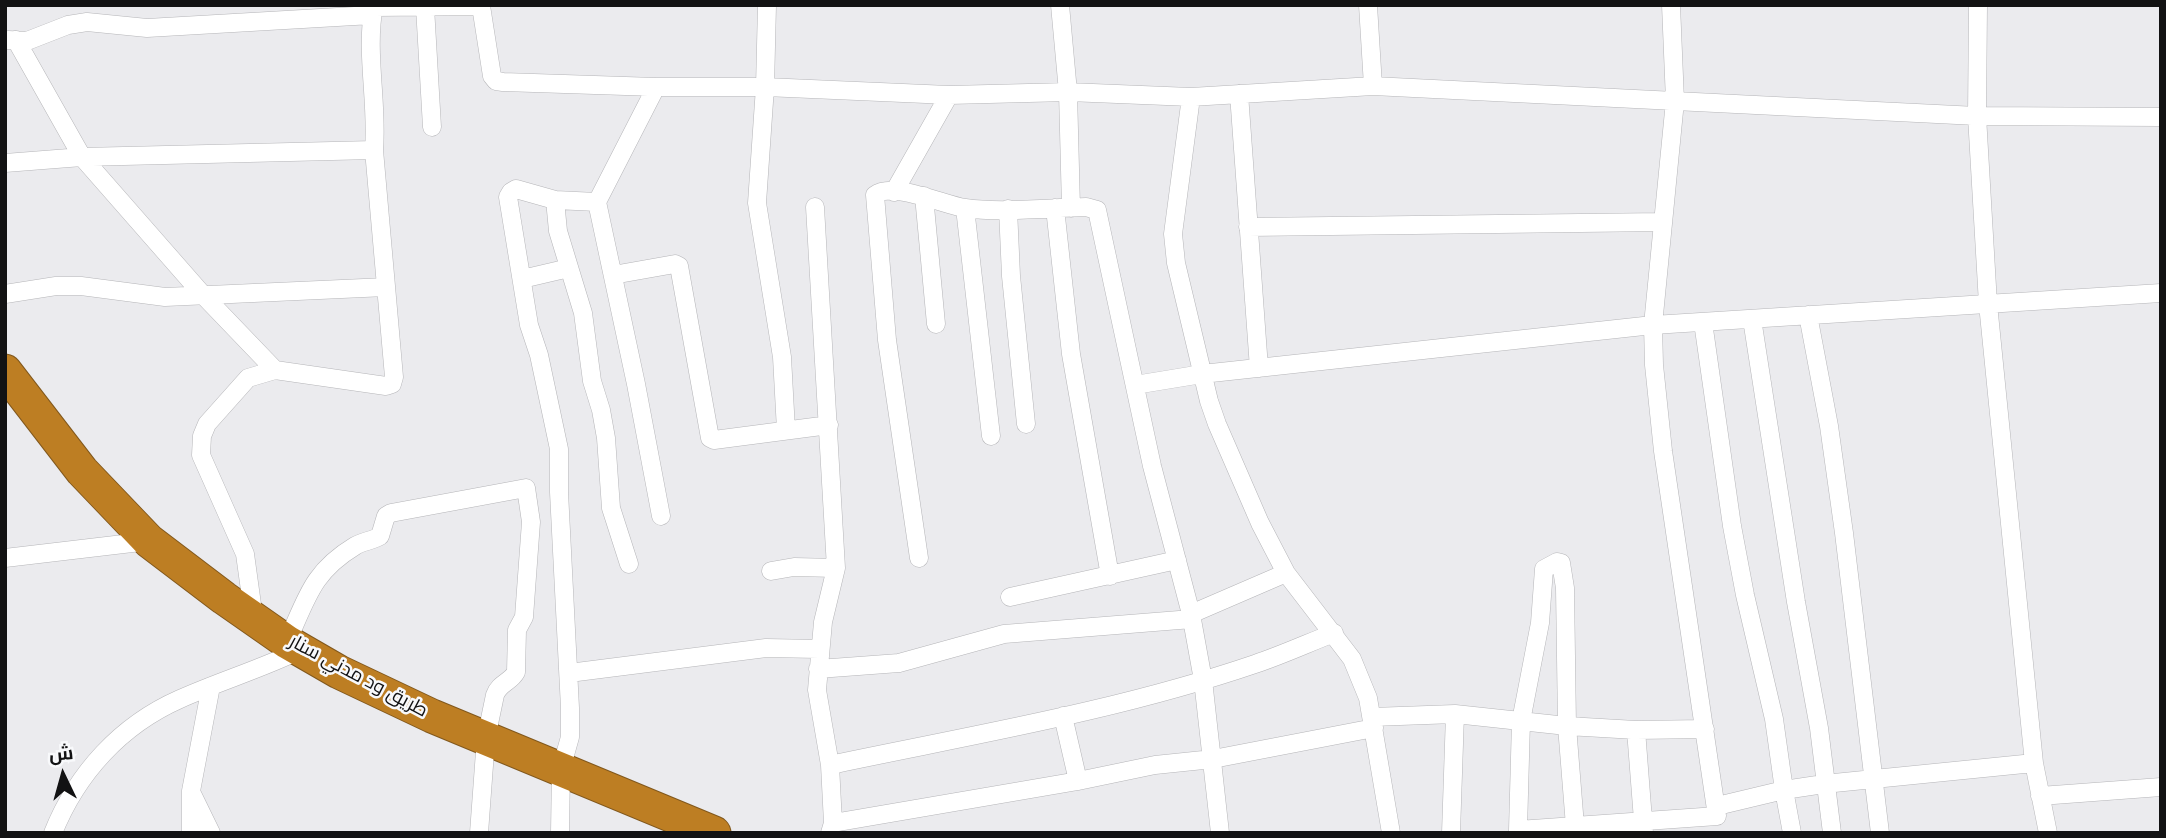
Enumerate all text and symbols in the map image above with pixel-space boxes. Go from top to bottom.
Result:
street label: طريق ود مدني سنار [285,631,431,723]
north arrow [28,740,98,810]
text: ش [48,740,74,768]

